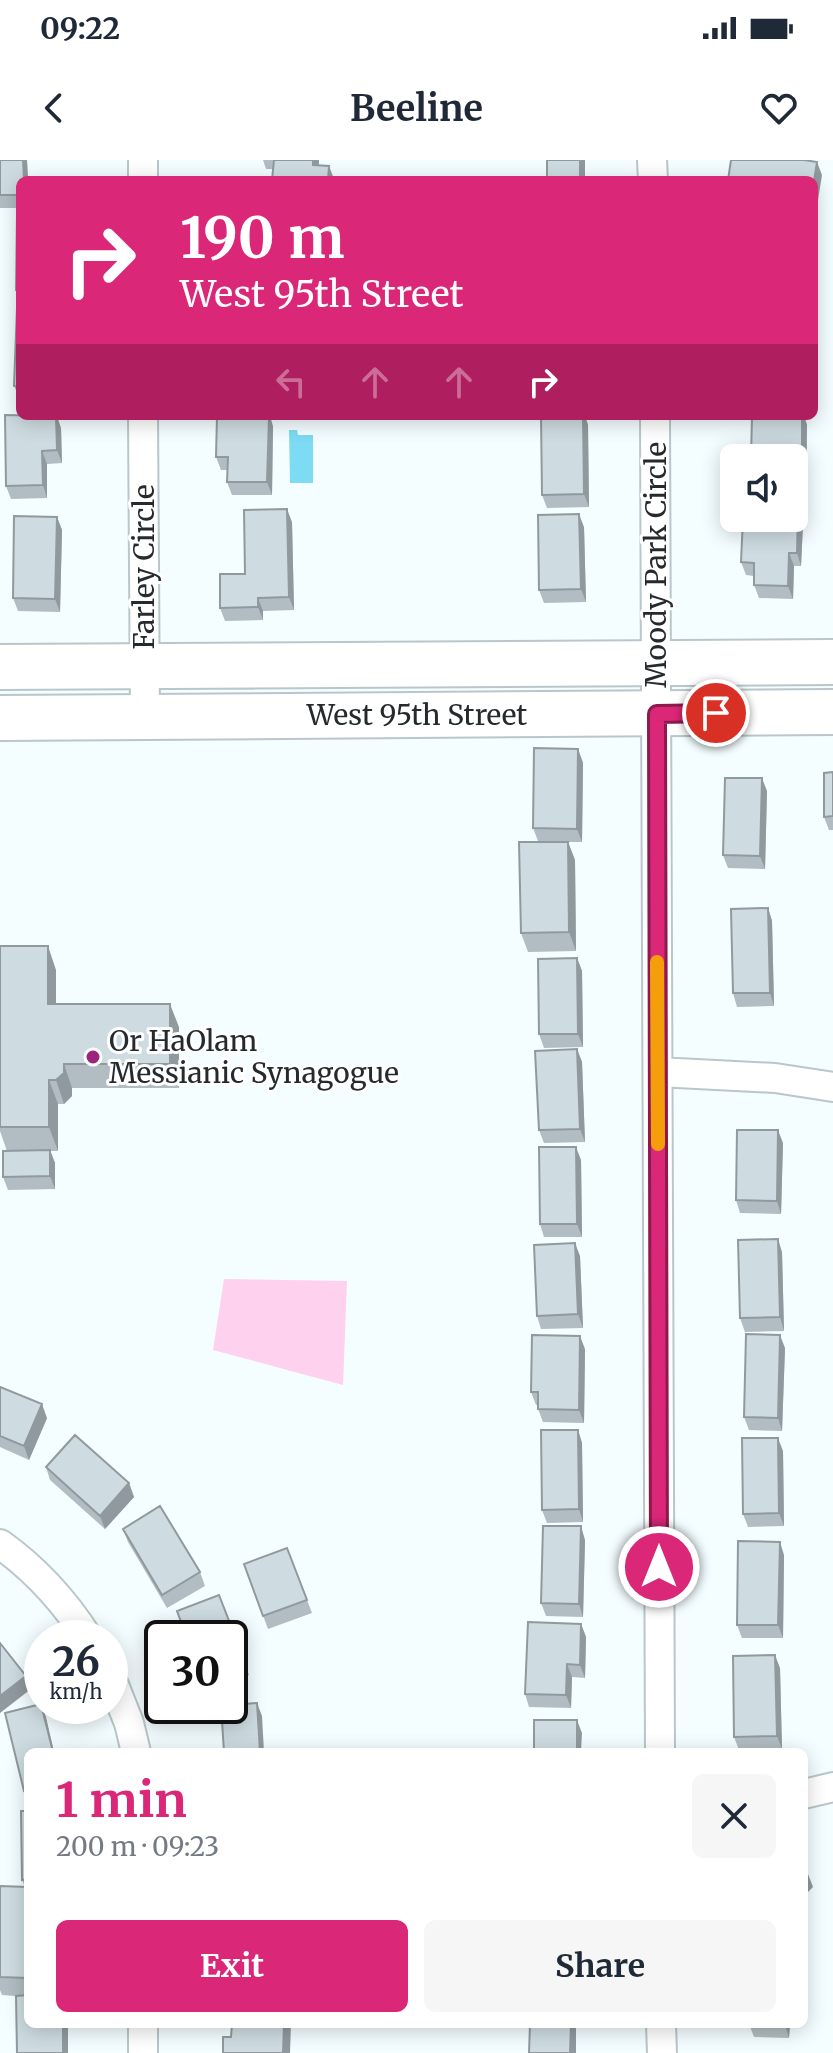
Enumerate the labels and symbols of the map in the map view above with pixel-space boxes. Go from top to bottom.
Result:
street label: Moody Park Circle [638,442,674,688]
street label: Farley Circle [126,484,162,650]
pin [682,679,750,747]
street label: West 95th Street [306,697,527,733]
place label: Or HaOlam Messianic Synagogue [109,1023,399,1091]
marker: Or HaOlam Messianic Synagogue [84,1048,102,1066]
position arrow [617,1525,701,1609]
speed limit sign: 30 [144,1620,248,1724]

